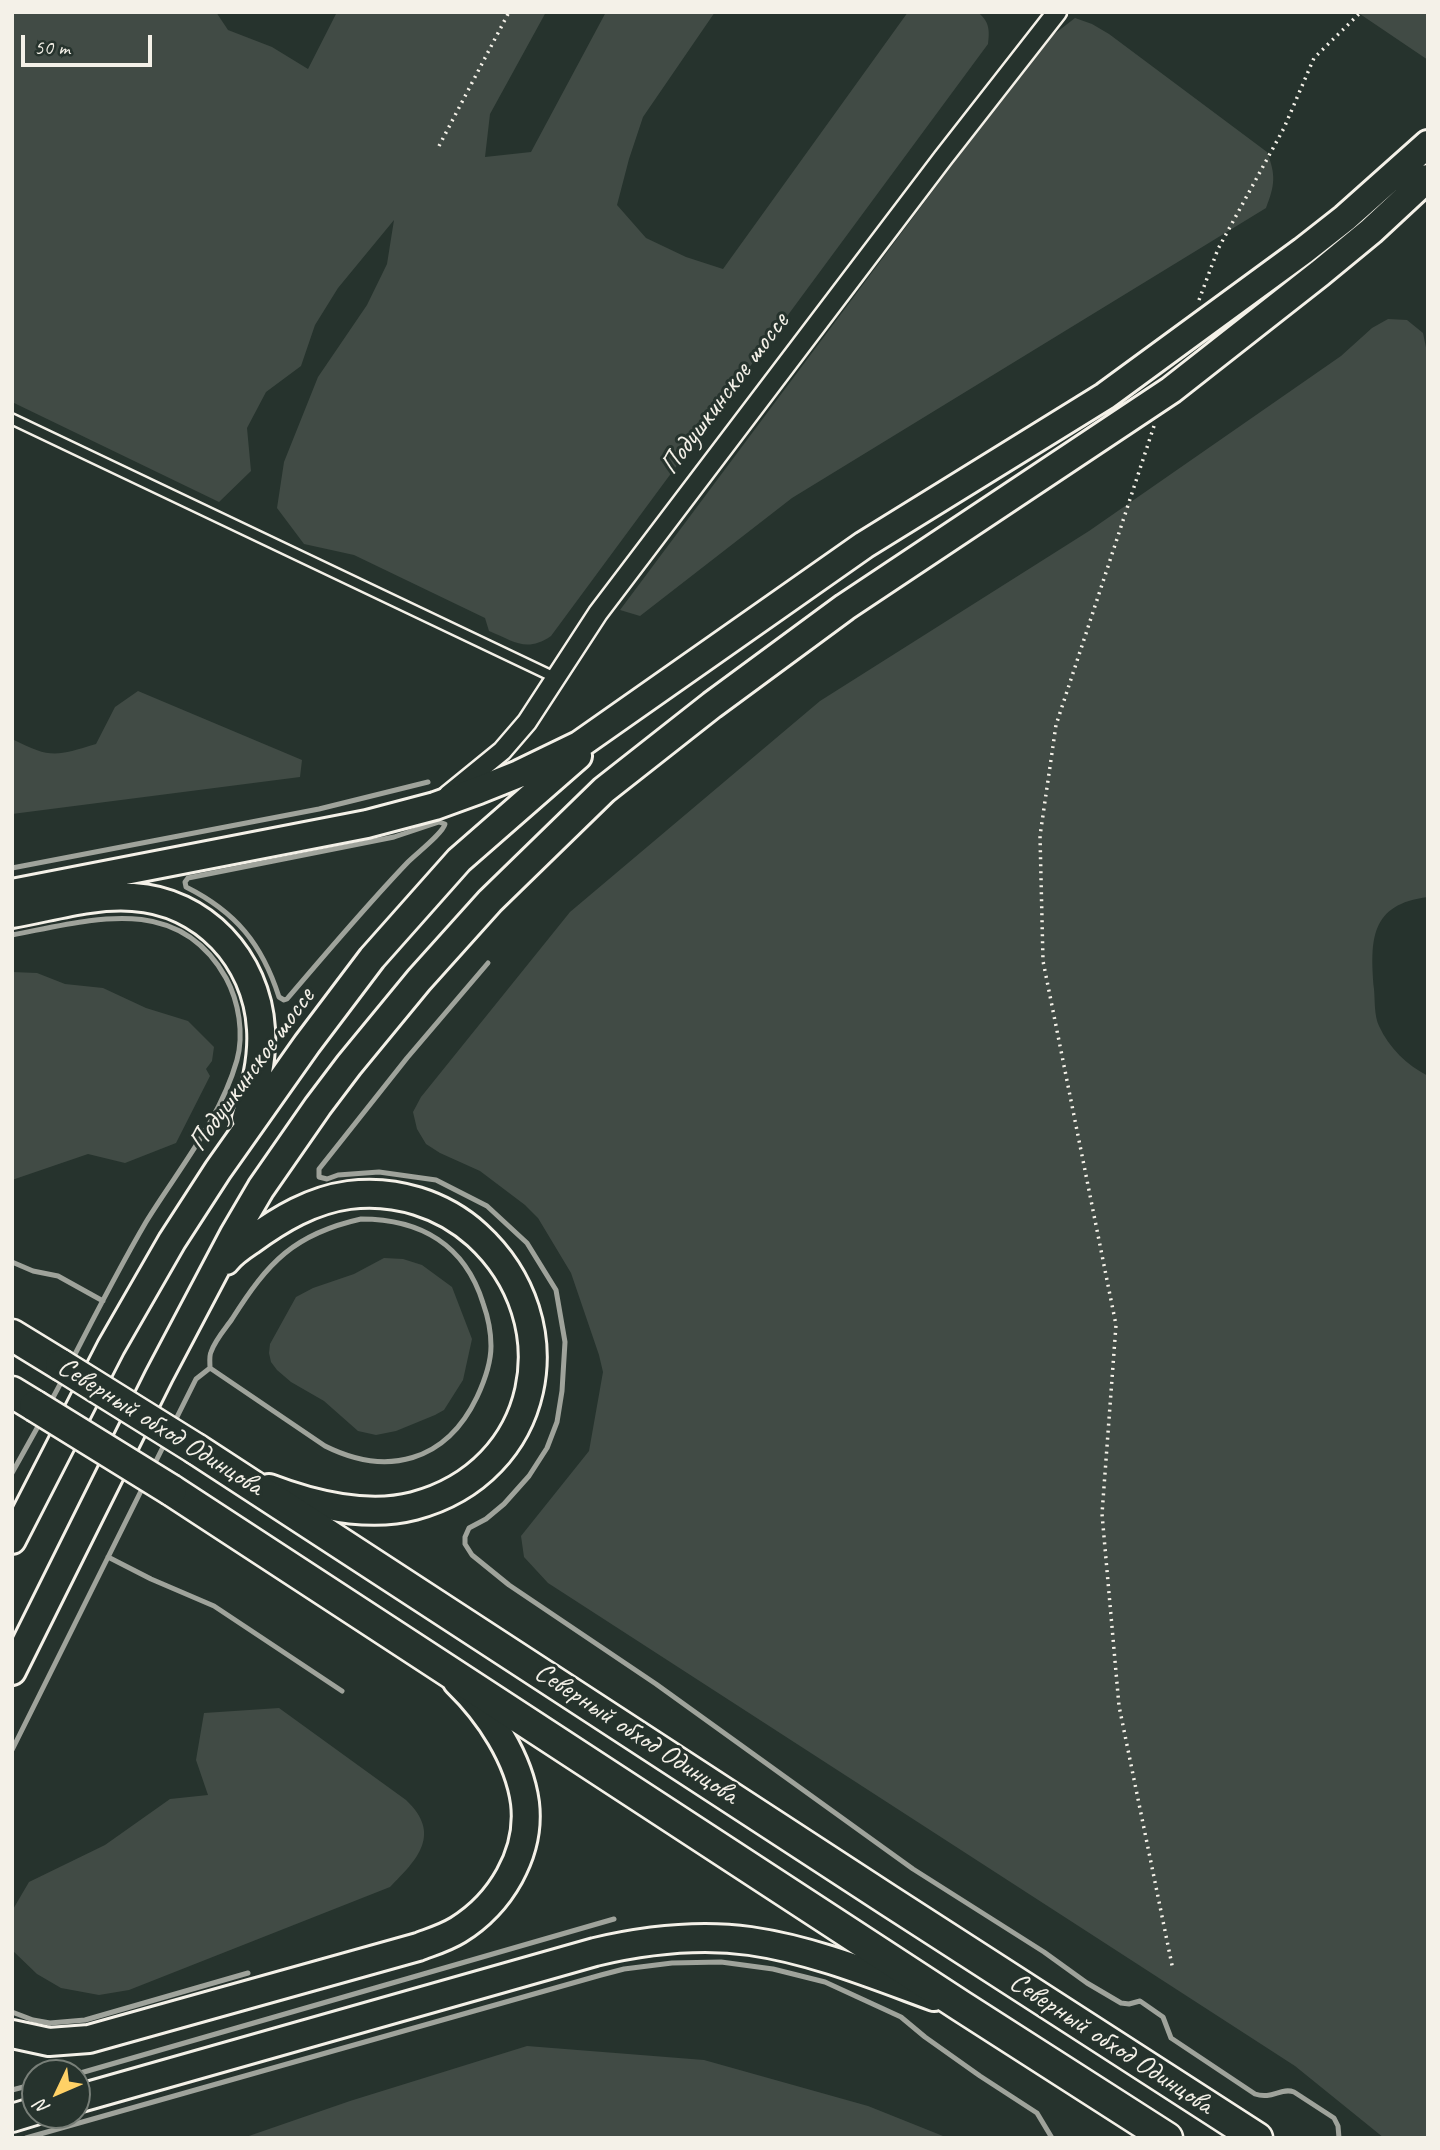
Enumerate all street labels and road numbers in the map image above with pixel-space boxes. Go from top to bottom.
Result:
street label: Подушкинское шоссе [653,306,797,482]
street label: Подушкинское шоссе [181,982,323,1158]
street label: Северный обход Одинцова [51,1350,269,1504]
street label: Северный обход Одинцова [528,1656,744,1812]
street label: Северный обход Одинцова [1003,1966,1219,2122]

